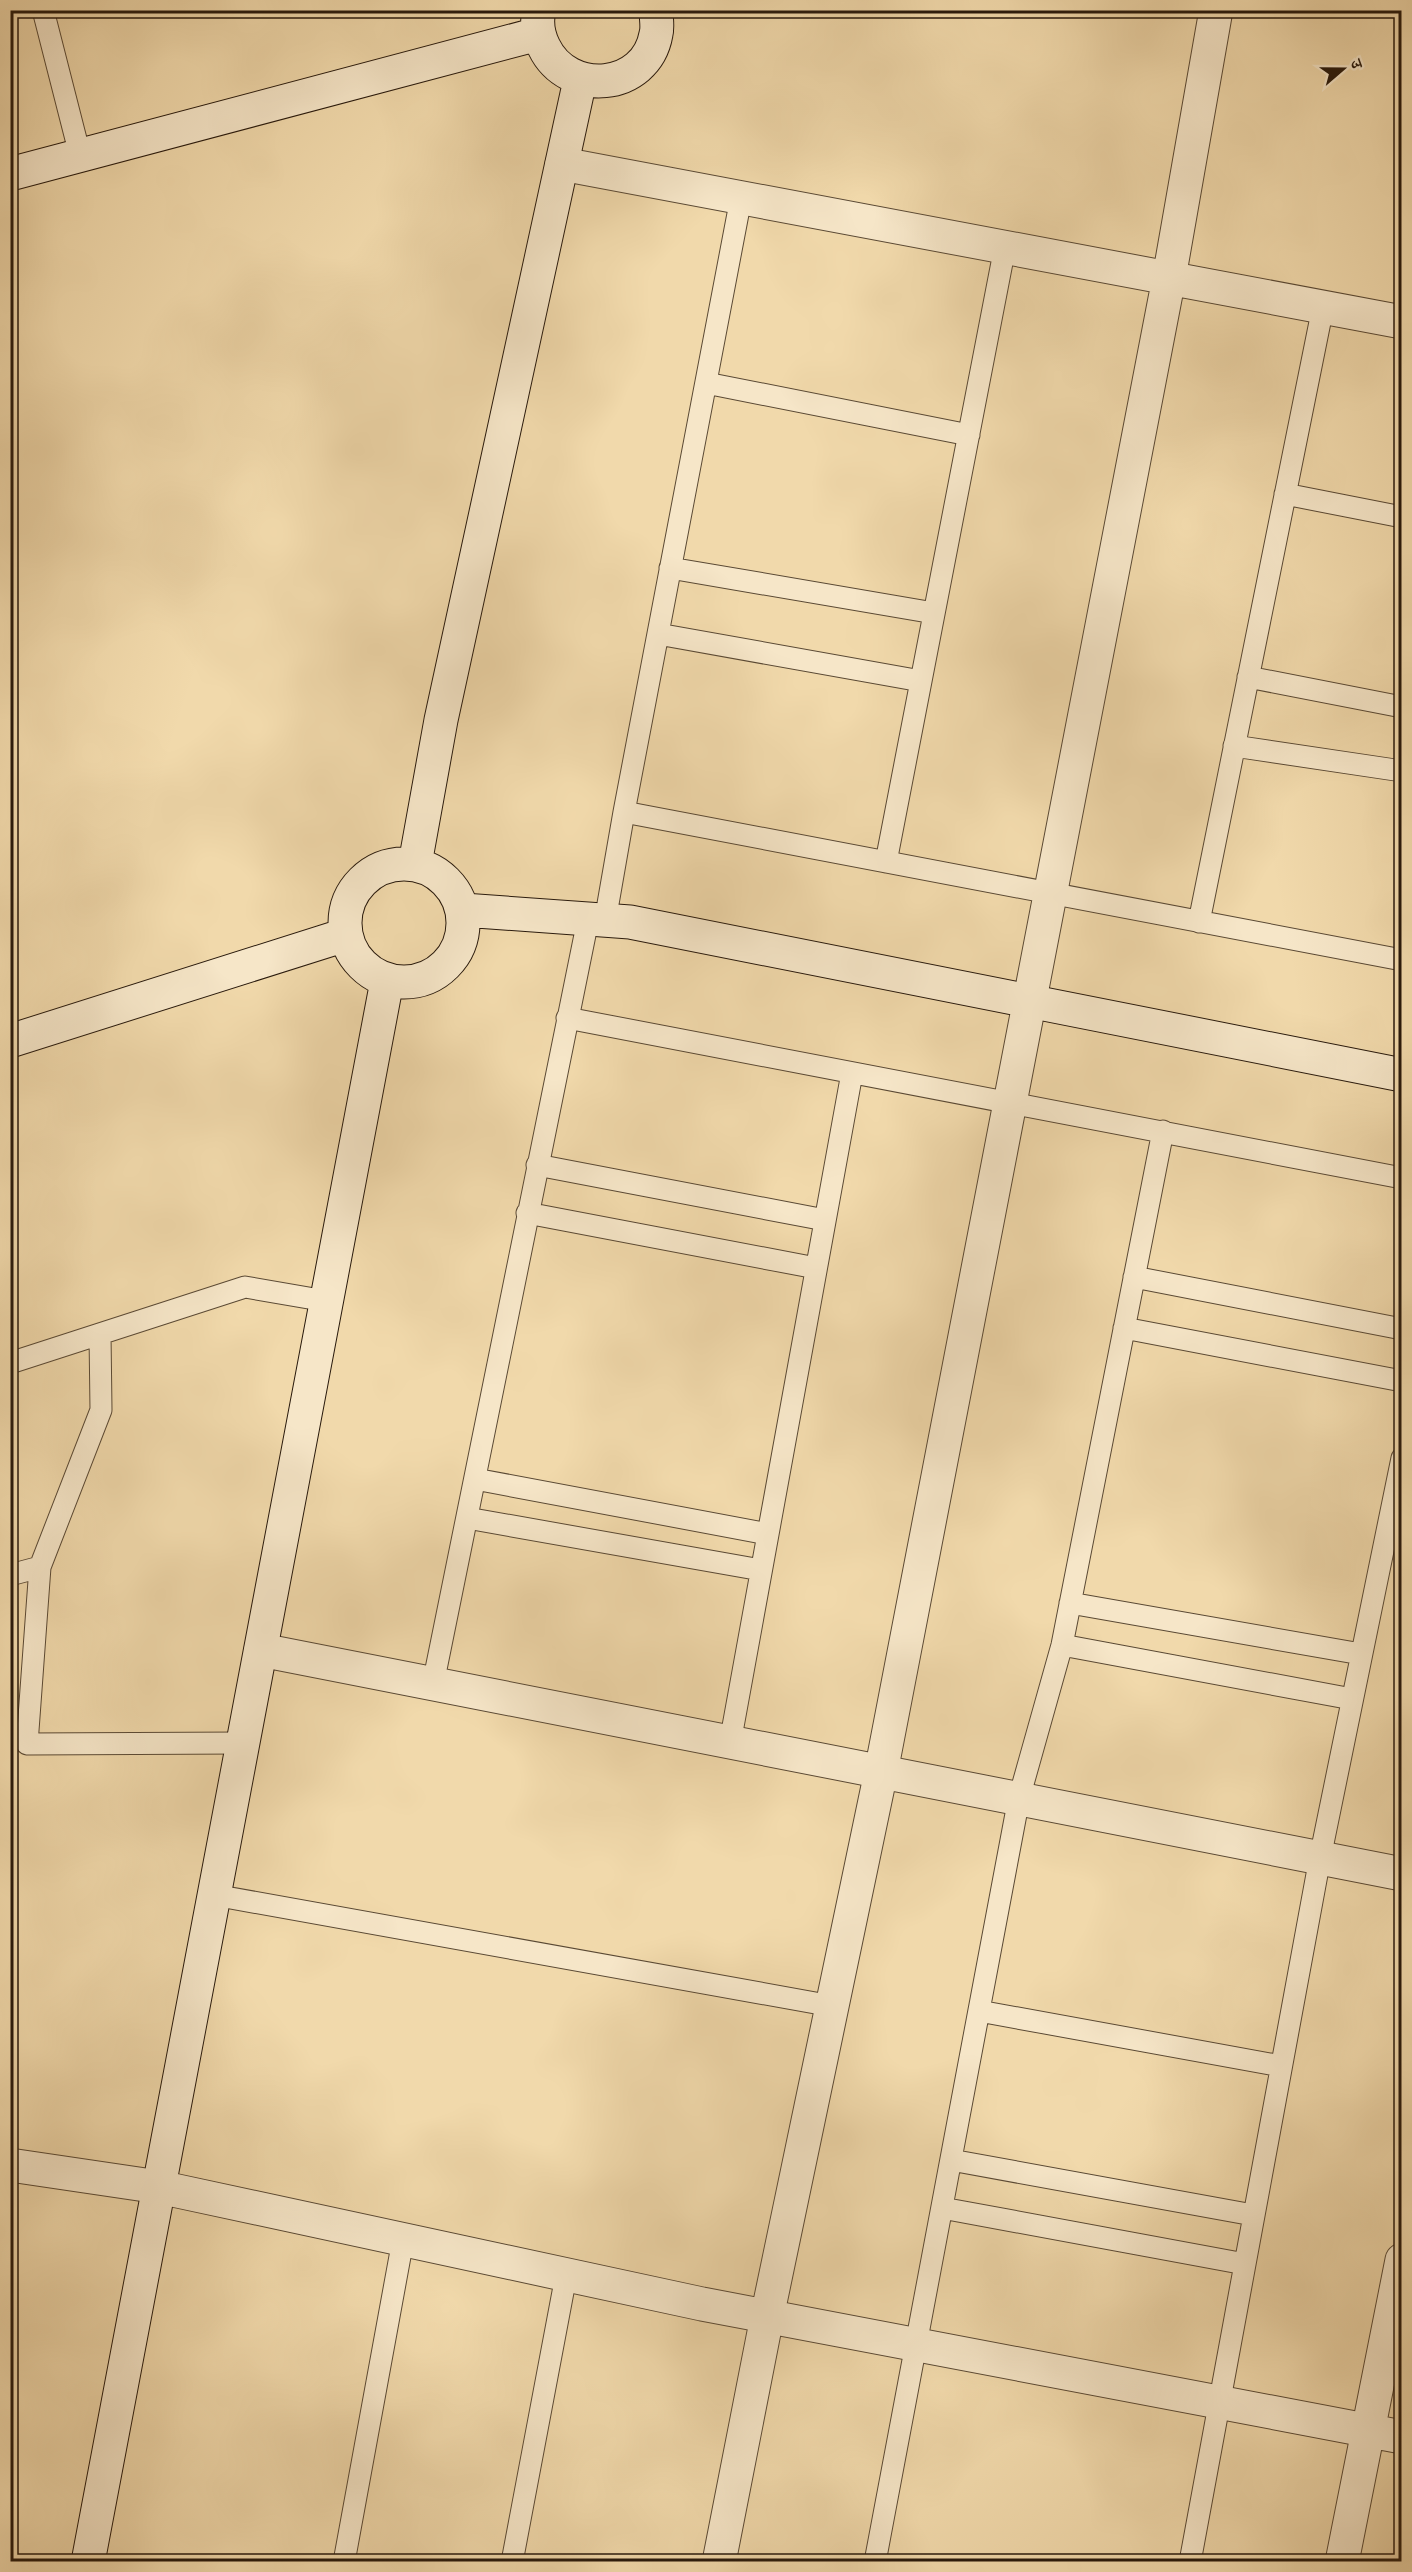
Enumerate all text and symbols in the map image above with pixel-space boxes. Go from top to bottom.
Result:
north arrow [1313,39,1373,99]
text: उ [1345,56,1369,73]

